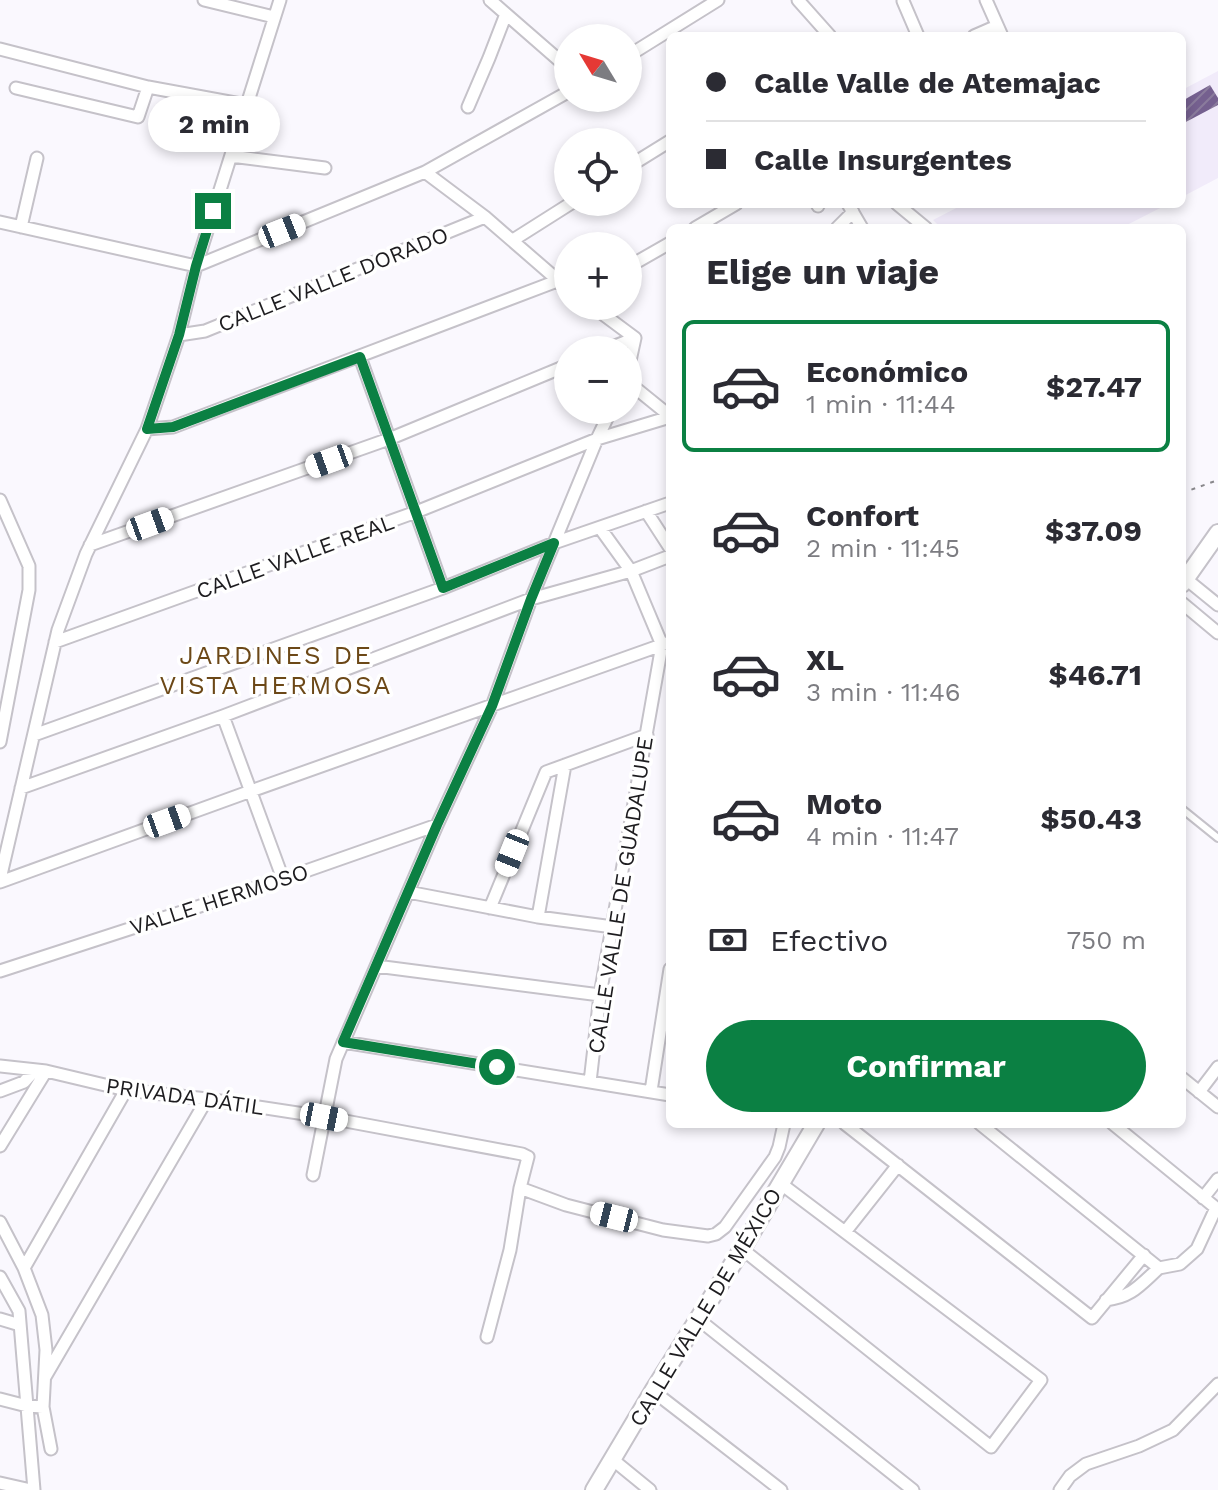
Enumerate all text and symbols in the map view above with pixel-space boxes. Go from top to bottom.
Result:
north arrow [554,24,642,112]
map controls [554,24,642,424]
text: Calle Valle de Atemajac [754,65,1101,100]
callout: 2 min [147,95,279,151]
text: 2 min [178,109,250,139]
button: locate [554,128,642,216]
text: Calle Insurgentes [754,142,1012,177]
route end [195,193,231,229]
car [255,211,309,251]
street label: CALLE VALLE DORADO [215,222,452,337]
button: + [554,232,642,320]
text: Elige un viaje [706,251,939,293]
button: − [554,336,642,424]
icon: car [710,350,782,422]
text: Económico [806,354,968,389]
text: $27.47 [1046,369,1142,404]
text: 1 min · 11:44 [806,389,956,419]
car [302,442,356,480]
icon: car [710,494,782,566]
text: Confort [806,498,919,533]
car [123,505,177,543]
street label: CALLE VALLE REAL [193,509,397,604]
text: $37.09 [1045,513,1142,548]
text: 2 min · 11:45 [806,533,960,563]
icon: car [710,638,782,710]
district label: JARDINES DE VISTA HERMOSA [160,640,393,700]
text: XL [806,642,844,677]
text: $46.71 [1048,657,1142,692]
text: 3 min · 11:46 [806,677,961,707]
street label: CALLE VALLE DE GUADALUPE [583,735,658,1055]
icon: car [710,782,782,854]
text: Moto [806,786,882,821]
text: $50.43 [1040,801,1142,836]
car [140,802,194,840]
text: 4 min · 11:47 [806,821,959,851]
car [492,826,532,880]
street label: VALLE HERMOSO [127,859,311,940]
icon: cash [706,918,750,962]
text: Efectivo [770,923,888,958]
text: 750 m [1066,925,1146,955]
button: Confirmar [706,1020,1146,1112]
route start [479,1049,515,1085]
street label: PRIVADA DÁTIL [104,1073,266,1120]
car [298,1101,350,1133]
street label: CALLE VALLE DE MÉXICO [624,1184,787,1431]
car [588,1200,640,1234]

